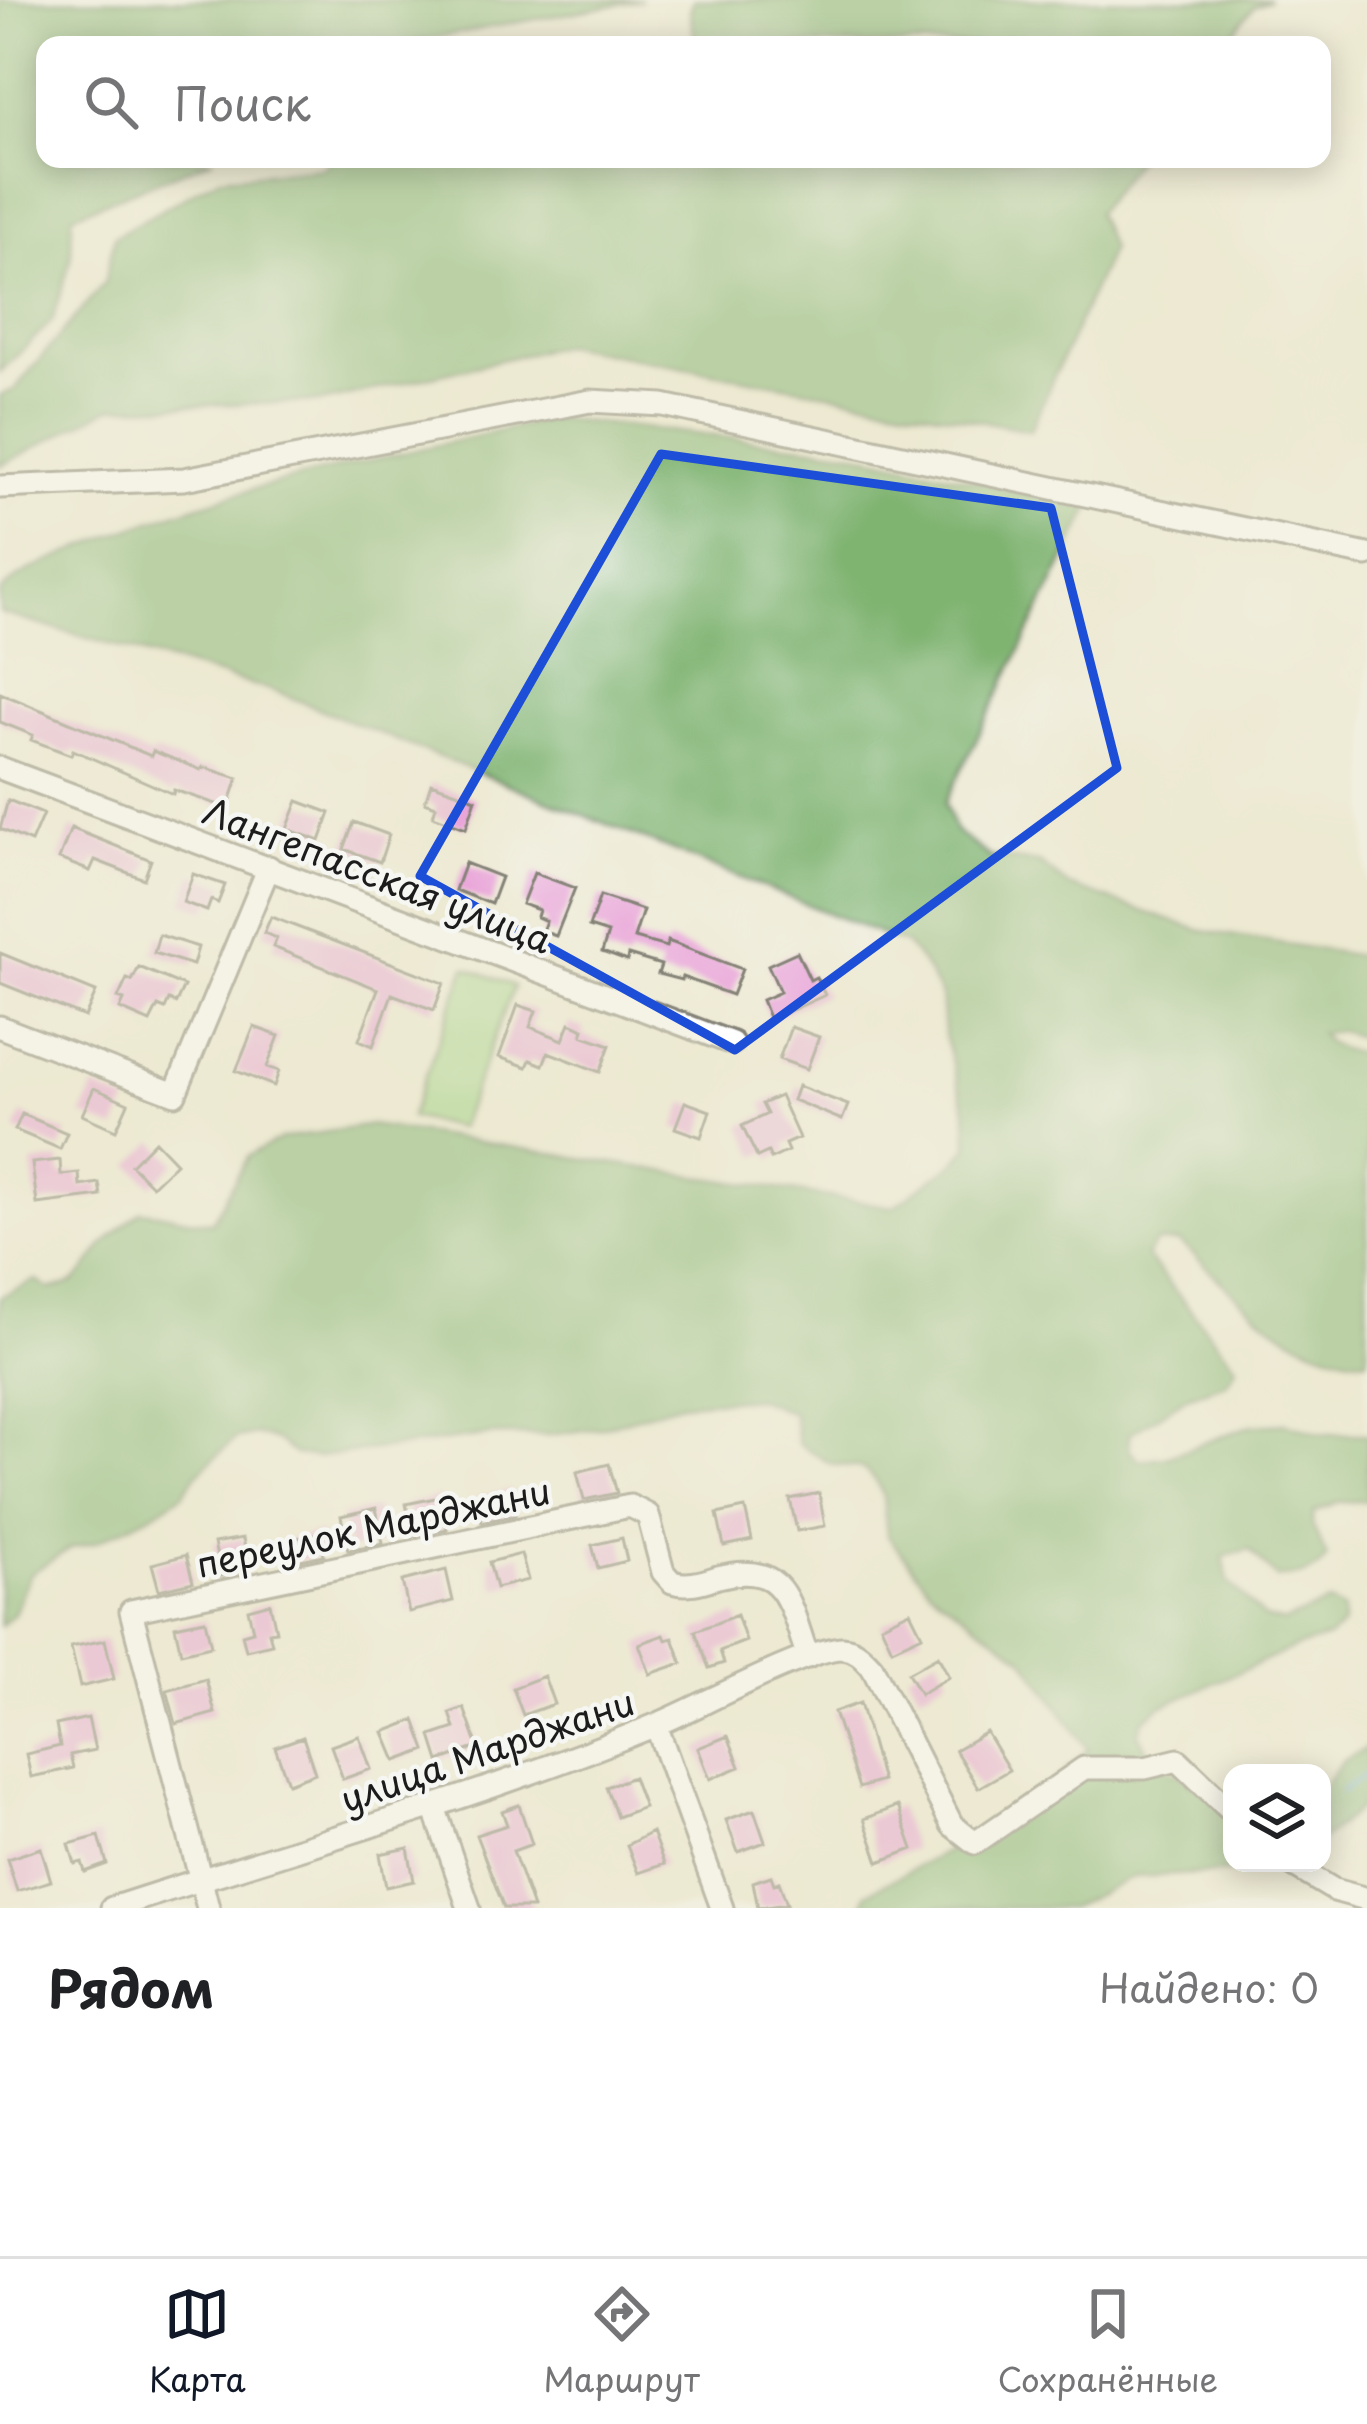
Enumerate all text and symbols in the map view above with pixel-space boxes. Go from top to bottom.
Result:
search box [36,36,1331,168]
text: Поиск [174,68,311,136]
icon: search [78,69,144,135]
street label: Лангепасская улица [196,783,560,965]
street label: переулок Марджани [191,1462,555,1590]
street label: улица Марджани [333,1673,641,1825]
map controls [1223,1764,1331,1872]
button: layers [1223,1764,1331,1872]
text: Рядом [48,1948,214,2025]
text: Найдено: 0 [1099,1957,1319,2016]
tab: Карта [149,2281,246,2403]
tab: Маршрут [544,2281,700,2403]
tab: Сохранённые [997,2281,1218,2403]

